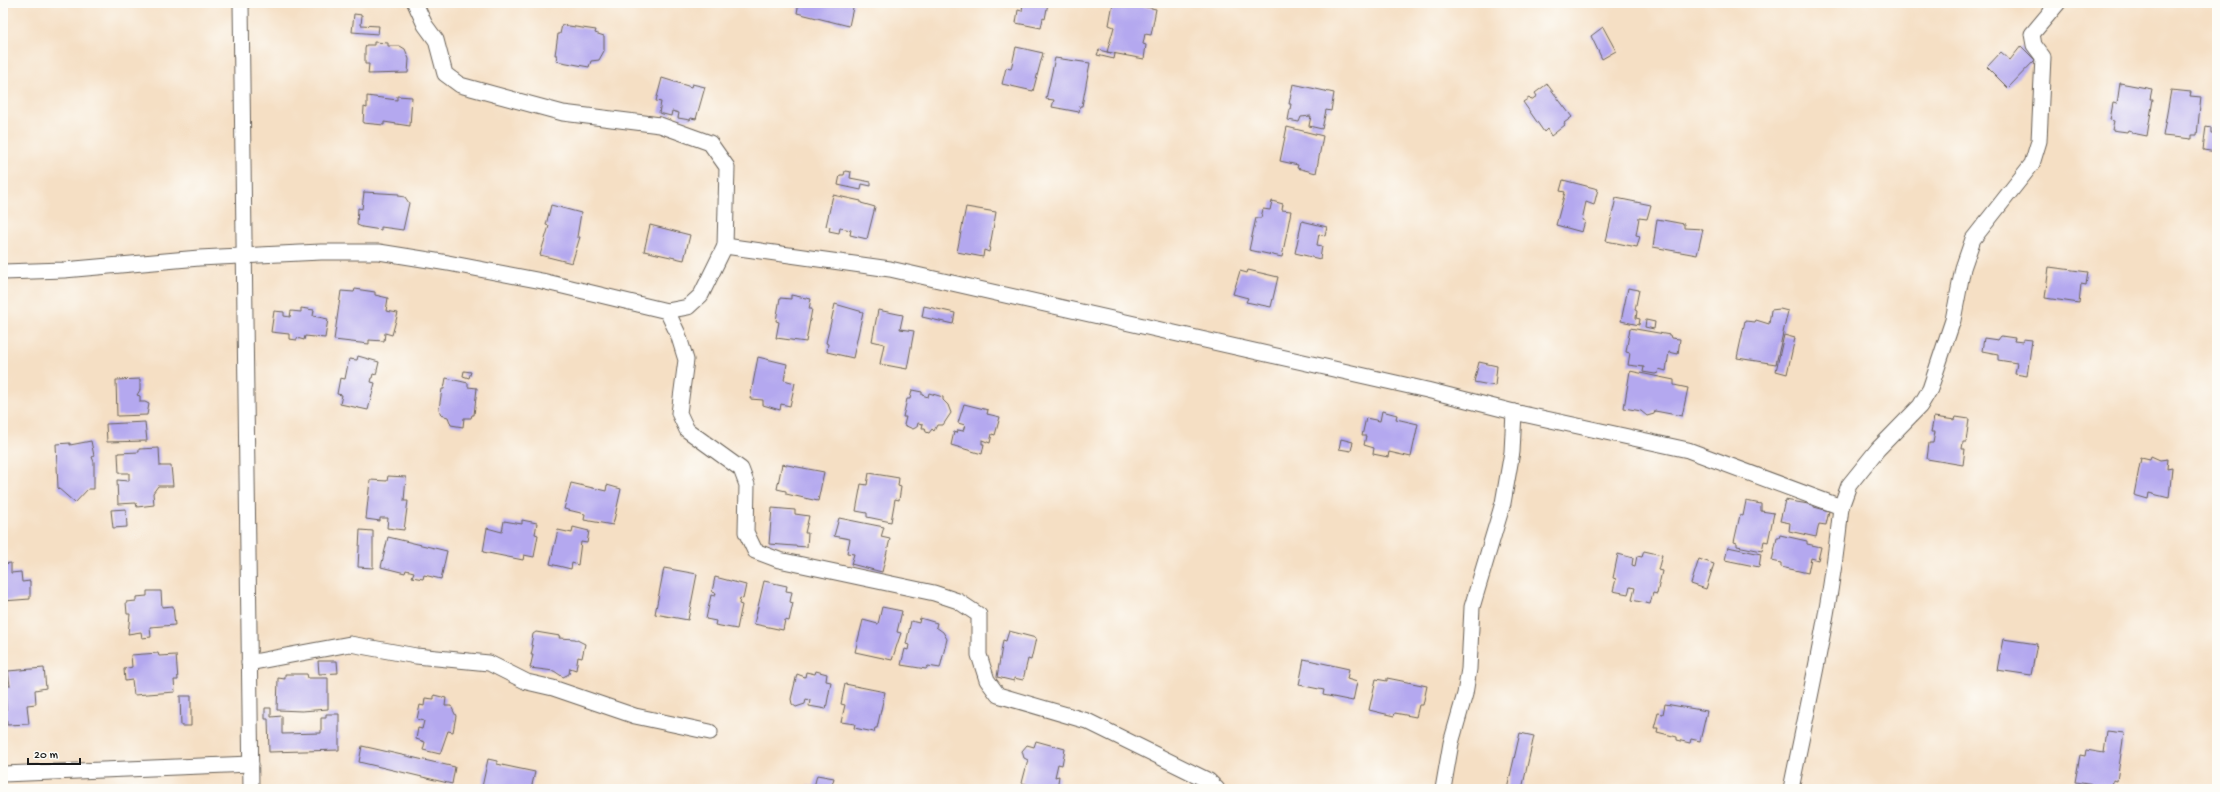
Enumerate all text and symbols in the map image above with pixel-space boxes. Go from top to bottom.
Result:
scale bar [28,740,80,766]
text: 20 m [34,749,59,763]

